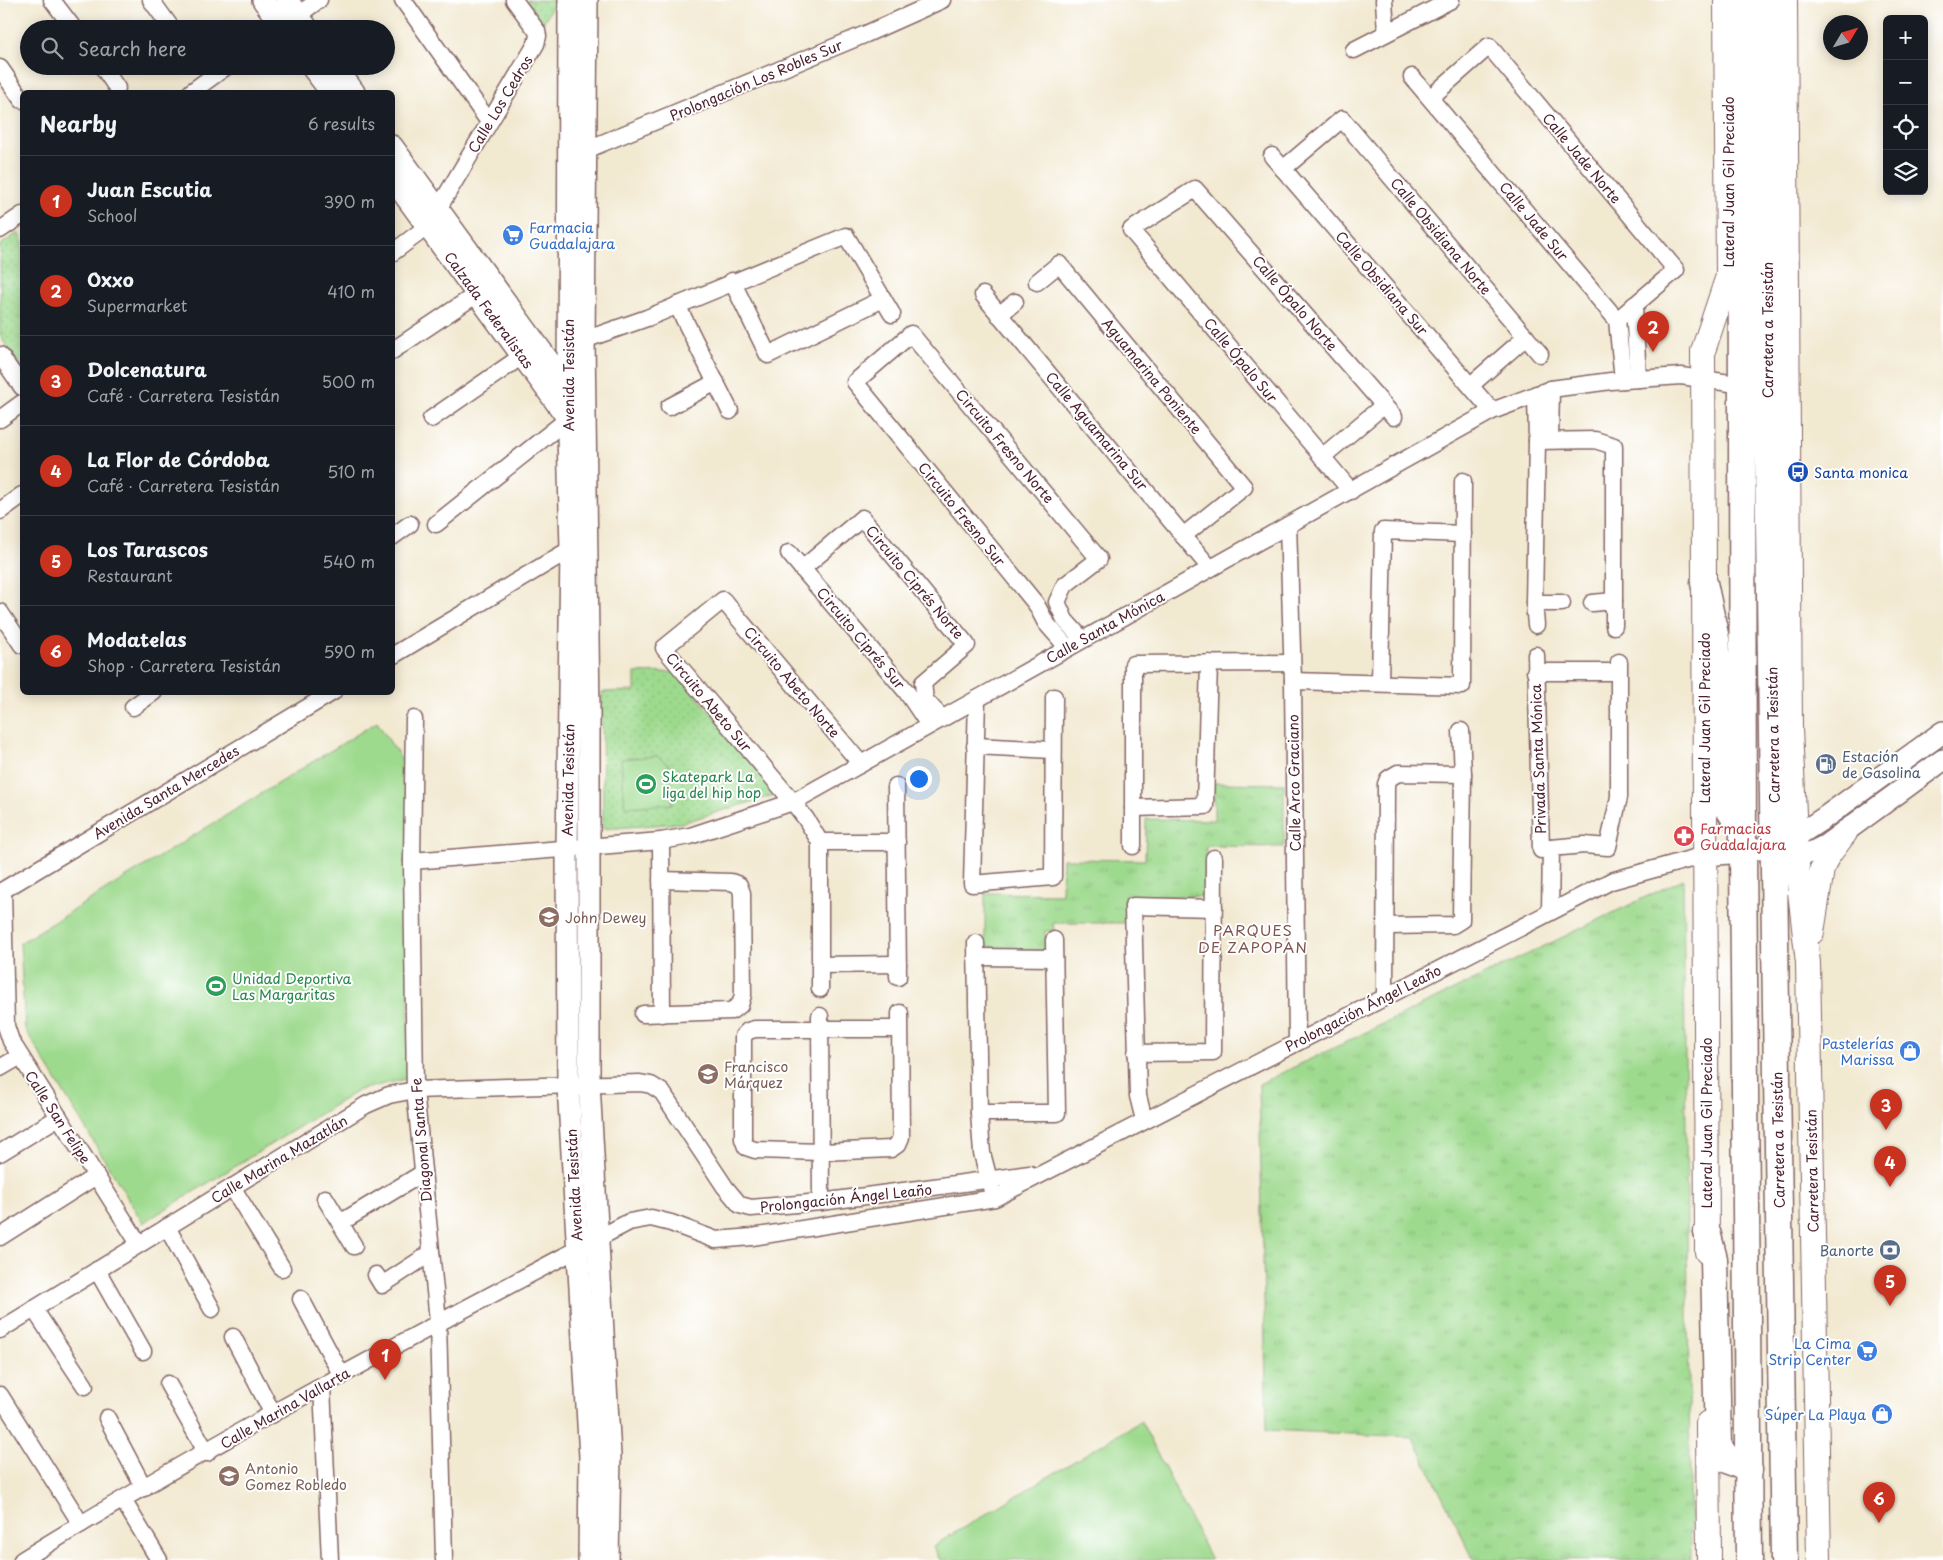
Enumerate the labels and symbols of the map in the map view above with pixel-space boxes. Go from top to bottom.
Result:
north arrow [1823,15,1868,60]
street label: Prolongación Los Robles Sur [666,34,846,126]
street label: Calle Los Cedros [463,51,537,157]
street label: Lateral Juan Gil Preciado [1718,96,1739,268]
street label: Calle Jade Norte [1538,108,1626,208]
street label: Calle Obsidiana Norte [1386,173,1496,299]
street label: Calle Jade Sur [1495,177,1574,265]
place label: Farmacia Guadalajara [529,217,615,254]
supermarket icon: Farmacia Guadalajara [501,223,525,247]
street label: Calle Obsidiana Sur [1331,226,1434,340]
street label: Calzada Federalistas [439,247,539,373]
street label: Calle Ópalo Norte [1248,251,1342,355]
street label: Carretera a Tesistán [1757,262,1778,398]
pin: 2 [1637,311,1669,352]
street label: Calle Ópalo Sur [1199,313,1283,407]
street label: Aguamarina Poniente [1097,314,1207,439]
street label: Avenida Tesistán [558,319,579,431]
street label: Calle Aguamarina Sur [1041,367,1153,495]
street label: Circuito Fresno Norte [951,384,1059,508]
street label: Circuito Fresno Sur [913,457,1011,571]
bus stop icon: Santa monica [1786,460,1810,484]
place label: Santa monica [1814,462,1908,483]
street label: Circuito Ciprés Norte [861,521,969,643]
street label: Circuito Ciprés Sur [812,582,910,694]
street label: Calle Santa Mónica [1042,586,1168,668]
street label: Circuito Abeto Norte [739,622,845,742]
street label: Lateral Juan Gil Preciado [1694,632,1715,804]
street label: Circuito Abeto Sur [661,648,757,757]
street label: Carretera a Tesistán [1761,667,1785,803]
street label: Privada Santa Mónica [1525,684,1551,834]
street label: Calle Arco Graciano [1282,714,1306,852]
street label: Avenida Tesistán [557,724,579,836]
street label: Avenida Santa Mercedes [89,740,243,844]
place label: Estación de Gasolina [1842,746,1921,783]
fuel station icon: Estación de Gasolina [1814,752,1838,776]
place label: Skatepark La liga del hip hop [662,766,761,803]
your location [906,766,932,792]
sports icon: Skatepark La liga del hip hop [634,772,658,796]
place label: Farmacias Guadalajara [1700,818,1786,855]
pharmacy icon: Farmacias Guadalajara [1672,824,1696,848]
school or university icon: John Dewey [537,905,561,929]
place label: John Dewey [565,907,646,928]
district label: PARQUES DE ZAPOPAN [1198,918,1308,958]
street label: Prolongación Ángel Leaño [1281,959,1445,1057]
place label: Unidad Deportiva Las Margaritas [232,968,352,1005]
sports icon: Unidad Deportiva Las Margaritas [204,974,228,998]
place label: Pastelerías Marissa [1822,1033,1894,1070]
street label: Lateral Juan Gil Preciado [1696,1037,1717,1209]
shop icon: Pastelerías Marissa [1898,1039,1922,1063]
place label: Francisco Márquez [724,1056,788,1093]
school or university icon: Francisco Márquez [696,1062,720,1086]
street label: Calle San Felipe [20,1066,96,1168]
street label: Carretera a Tesistán [1766,1072,1790,1208]
street label: Diagonal Santa Fe [405,1077,437,1203]
pin: 3 [1870,1089,1902,1130]
street label: Carretera Tesistán [1800,1109,1824,1233]
street label: Calle Marina Mazatlán [207,1110,351,1208]
street label: Avenida Tesistán [561,1128,587,1242]
pin: 4 [1874,1146,1906,1187]
street label: Prolongación Ángel Leaño [759,1178,933,1217]
bank icon: Banorte [1878,1238,1902,1262]
place label: Banorte [1819,1240,1874,1261]
pin: 5 [1874,1265,1906,1306]
place label: La Cima Strip Center [1768,1333,1851,1370]
pin: 1 [369,1339,401,1380]
supermarket icon: La Cima Strip Center [1855,1339,1879,1363]
street label: Calle Marina Vallarta [216,1362,354,1454]
shop icon: Súper La Playa [1870,1402,1894,1426]
place label: Súper La Playa [1765,1404,1866,1425]
place label: Antonio Gomez Robledo [245,1458,347,1495]
school or university icon: Antonio Gomez Robledo [217,1464,241,1488]
pin: 6 [1863,1482,1895,1523]

